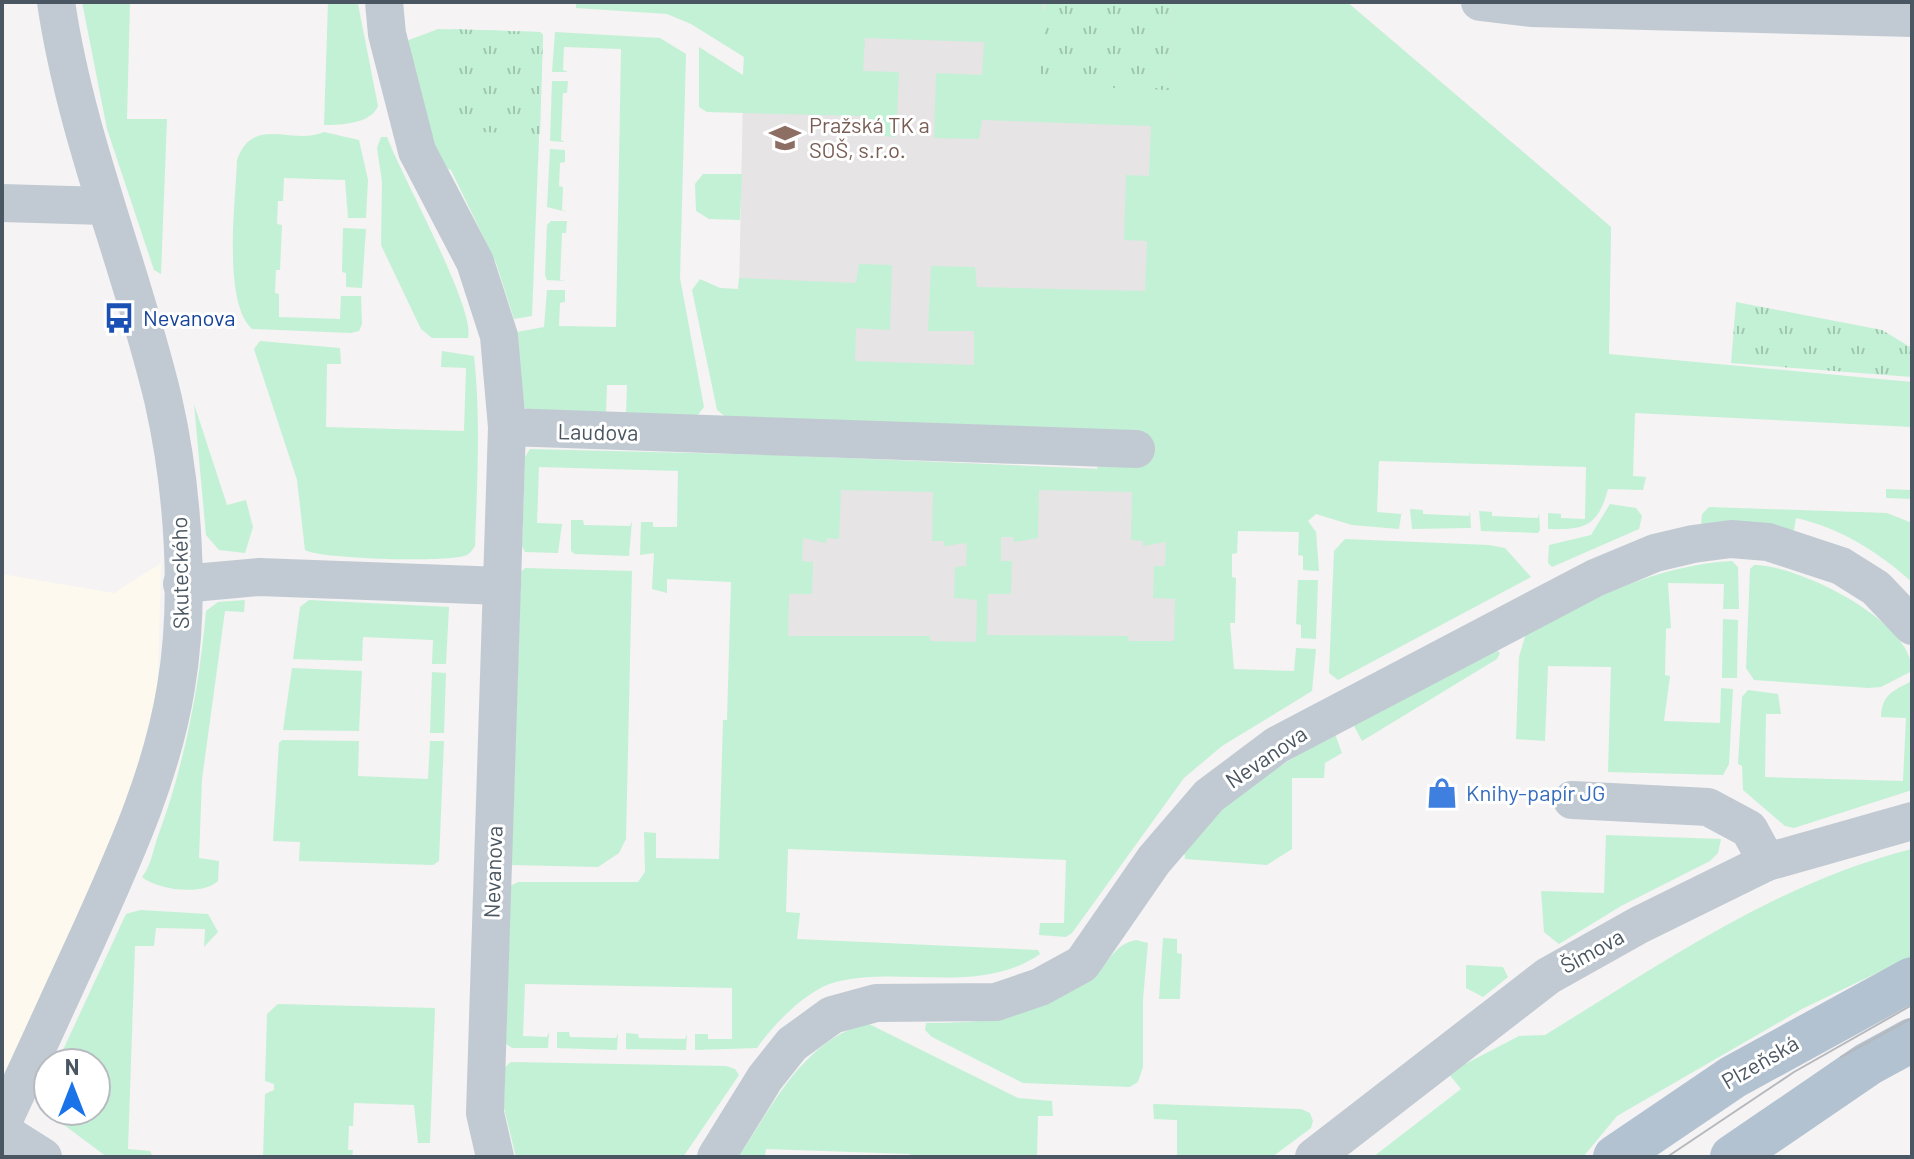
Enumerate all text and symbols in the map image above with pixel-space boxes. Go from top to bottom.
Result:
place label: Pražská TK a SOŠ, s.r.o. [809,111,930,162]
school or university icon: Pražská TK a SOŠ, s.r.o. [768,121,802,155]
bus stop icon: Nevanova [102,301,136,335]
place label: Nevanova [143,304,235,330]
street label: Laudova [558,417,639,445]
street label: Skuteckého [165,517,193,630]
street label: Nevanova [1220,720,1311,793]
shop icon: Knihy-papír JG [1425,776,1459,810]
place label: Knihy-papír JG [1466,779,1605,805]
street label: Nevanova [477,825,507,919]
street label: Šímova [1555,922,1628,978]
street label: Plzeňská [1717,1029,1802,1093]
north arrow [32,1047,112,1127]
text: N [65,1053,79,1079]

